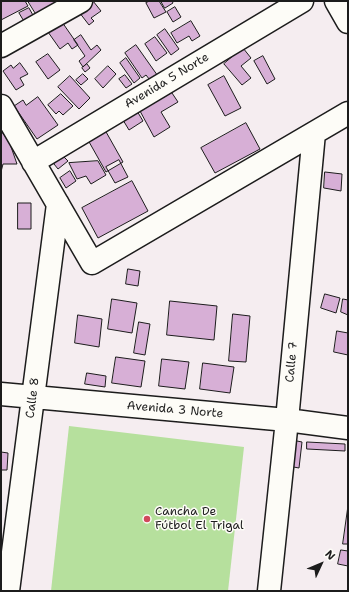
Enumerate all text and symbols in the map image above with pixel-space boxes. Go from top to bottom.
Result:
street label: Avenida 5 Norte [122,50,212,112]
street label: Calle 7 [283,341,301,383]
street label: Calle 8 [23,377,43,419]
street label: Avenida 3 Norte [126,399,224,421]
place label: Cancha De Fútbol El Trigal [155,505,244,533]
marker: Cancha De Fútbol El Trigal [142,514,152,524]
north arrow [301,544,341,584]
text: N [322,547,338,564]

